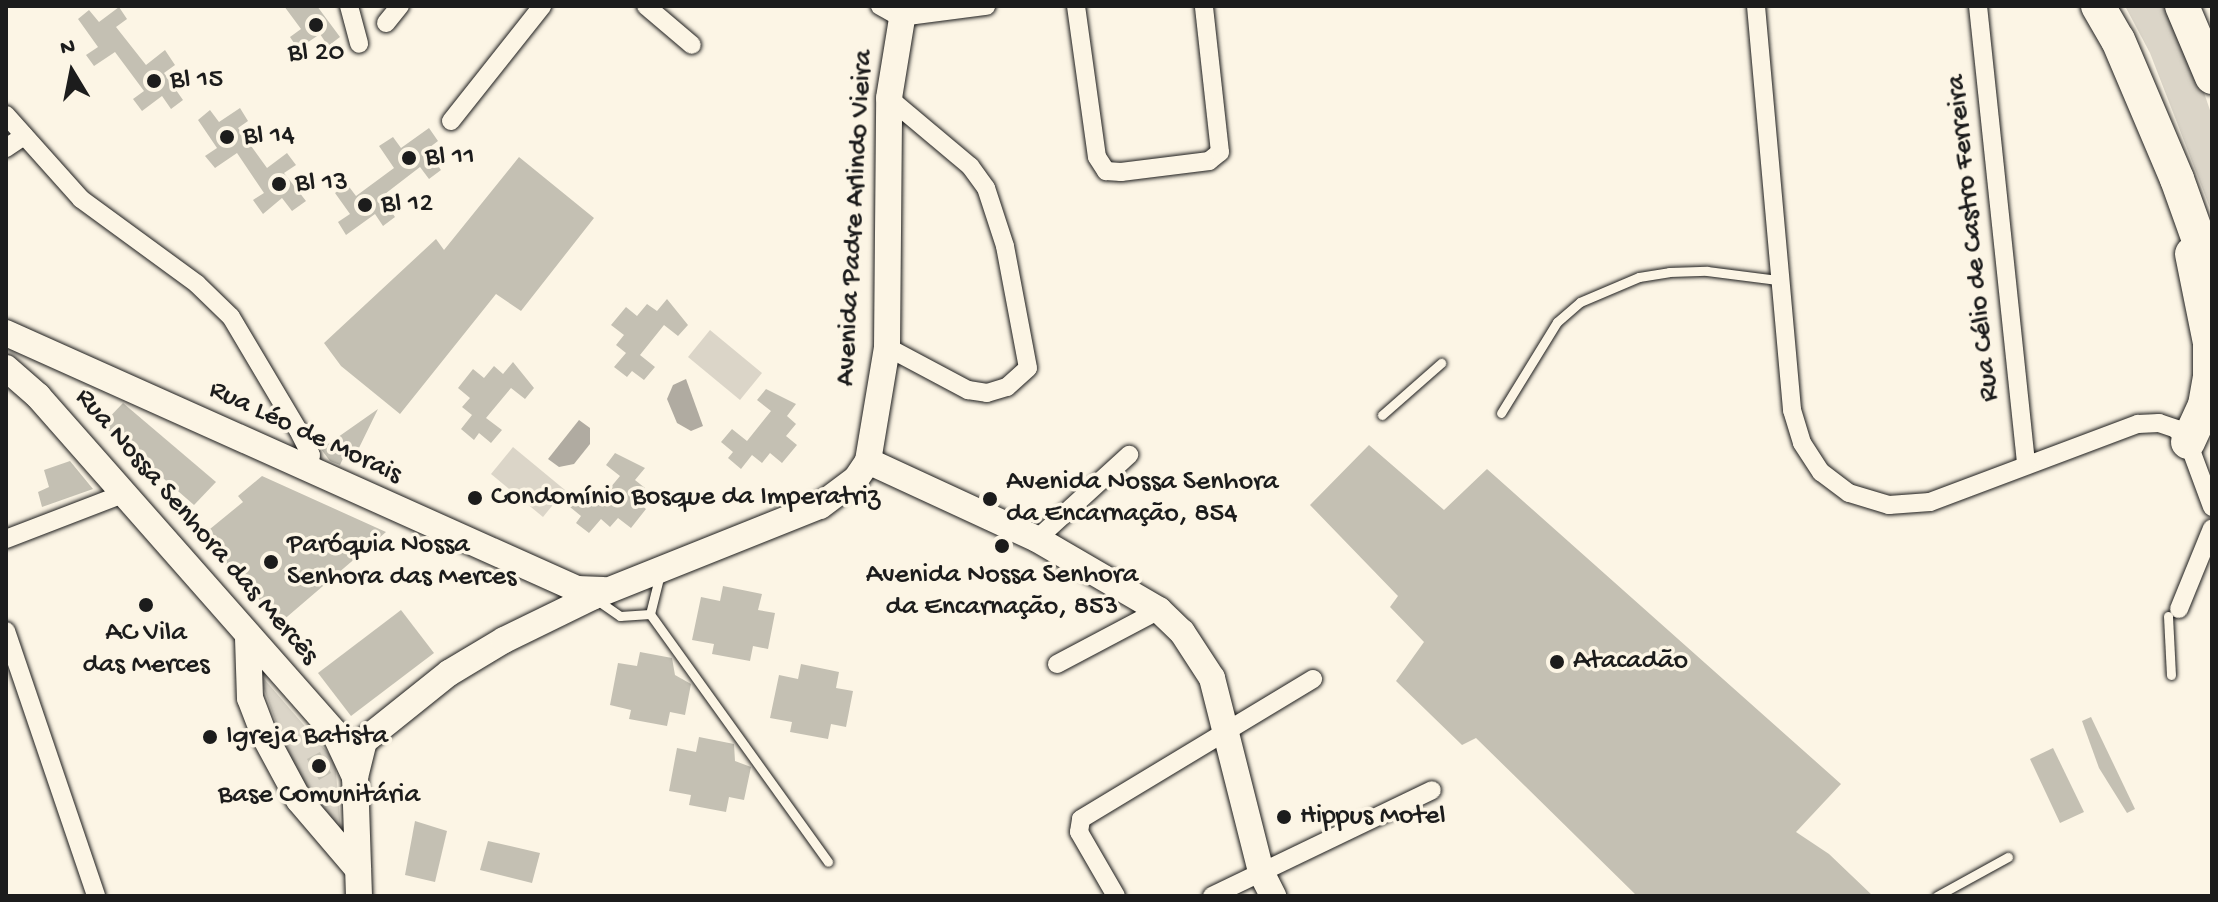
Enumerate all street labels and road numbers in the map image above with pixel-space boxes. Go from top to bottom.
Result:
street label: Avenida Padre Arlindo Vieira [830,49,882,387]
street label: Rua Célio de Castro Ferreira [1940,73,2008,403]
street label: Rua Léo de Morais [203,374,407,492]
street label: Rua Nossa Senhora das Mercês [67,382,325,672]

